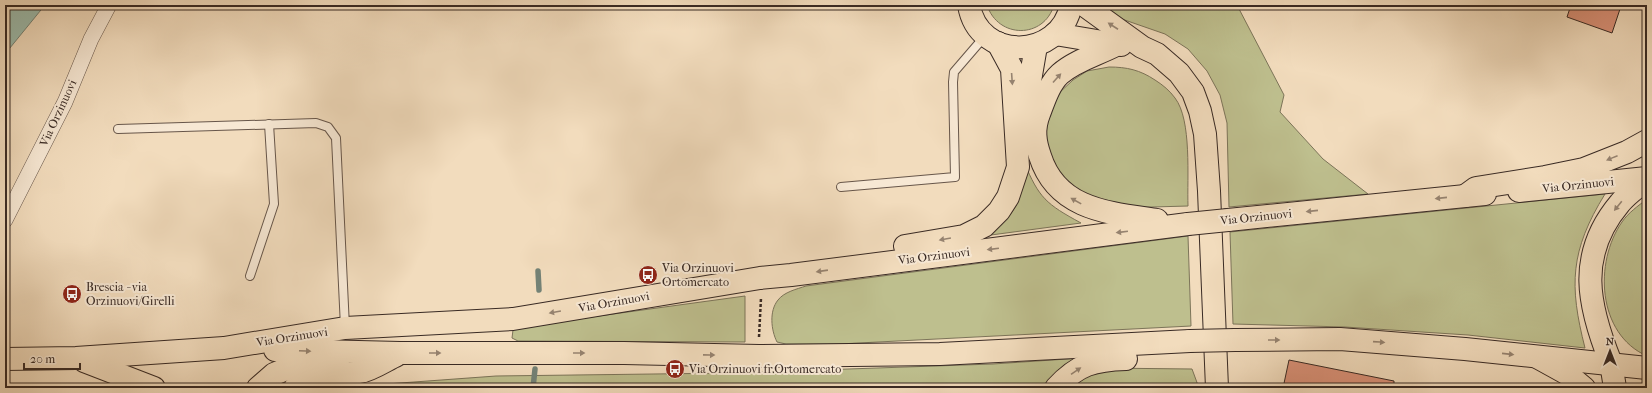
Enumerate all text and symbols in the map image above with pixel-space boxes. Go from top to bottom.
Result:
one-way arrow [1107,23,1119,30]
one-way arrow [1009,73,1016,85]
one-way arrow [1053,73,1062,83]
street label: Via Orzinuovi [36,77,80,149]
one-way arrow [1606,155,1617,161]
street label: Via Orzinuovi [1541,174,1615,196]
one-way arrow [1435,195,1447,202]
one-way arrow [1070,197,1082,204]
one-way arrow [1614,200,1623,211]
street label: Via Orzinuovi [1219,206,1293,228]
one-way arrow [1306,208,1318,215]
one-way arrow [1116,229,1128,235]
one-way arrow [939,236,951,242]
street label: Via Orzinuovi [896,245,971,267]
one-way arrow [987,246,999,252]
place label: Via Orzinuovi Ortomercato [661,261,734,289]
bus stop icon: Via Orzinuovi Ortomercato [637,264,659,286]
one-way arrow [816,268,828,274]
place label: Brescia - via Orzinuovi/Girelli [86,280,175,308]
bus stop icon: Brescia - via Orzinuovi/Girelli [61,283,83,305]
street label: Via Orzinuovi [576,289,651,315]
one-way arrow [549,309,562,315]
street label: Via Orzinuovi [254,324,329,350]
north arrow [1590,331,1630,371]
text: N [1606,335,1615,348]
one-way arrow [1268,337,1281,343]
one-way arrow [1373,339,1385,346]
scale bar [24,345,80,371]
one-way arrow [299,347,311,354]
one-way arrow [429,350,442,356]
one-way arrow [573,350,586,356]
one-way arrow [1502,350,1514,357]
text: 20 m [30,352,55,366]
one-way arrow [703,352,715,359]
bus stop icon: Via Orzinuovi fr.Ortomercato [664,358,686,380]
place label: Via Orzinuovi fr.Ortomercato [688,362,841,376]
one-way arrow [1070,367,1082,374]

